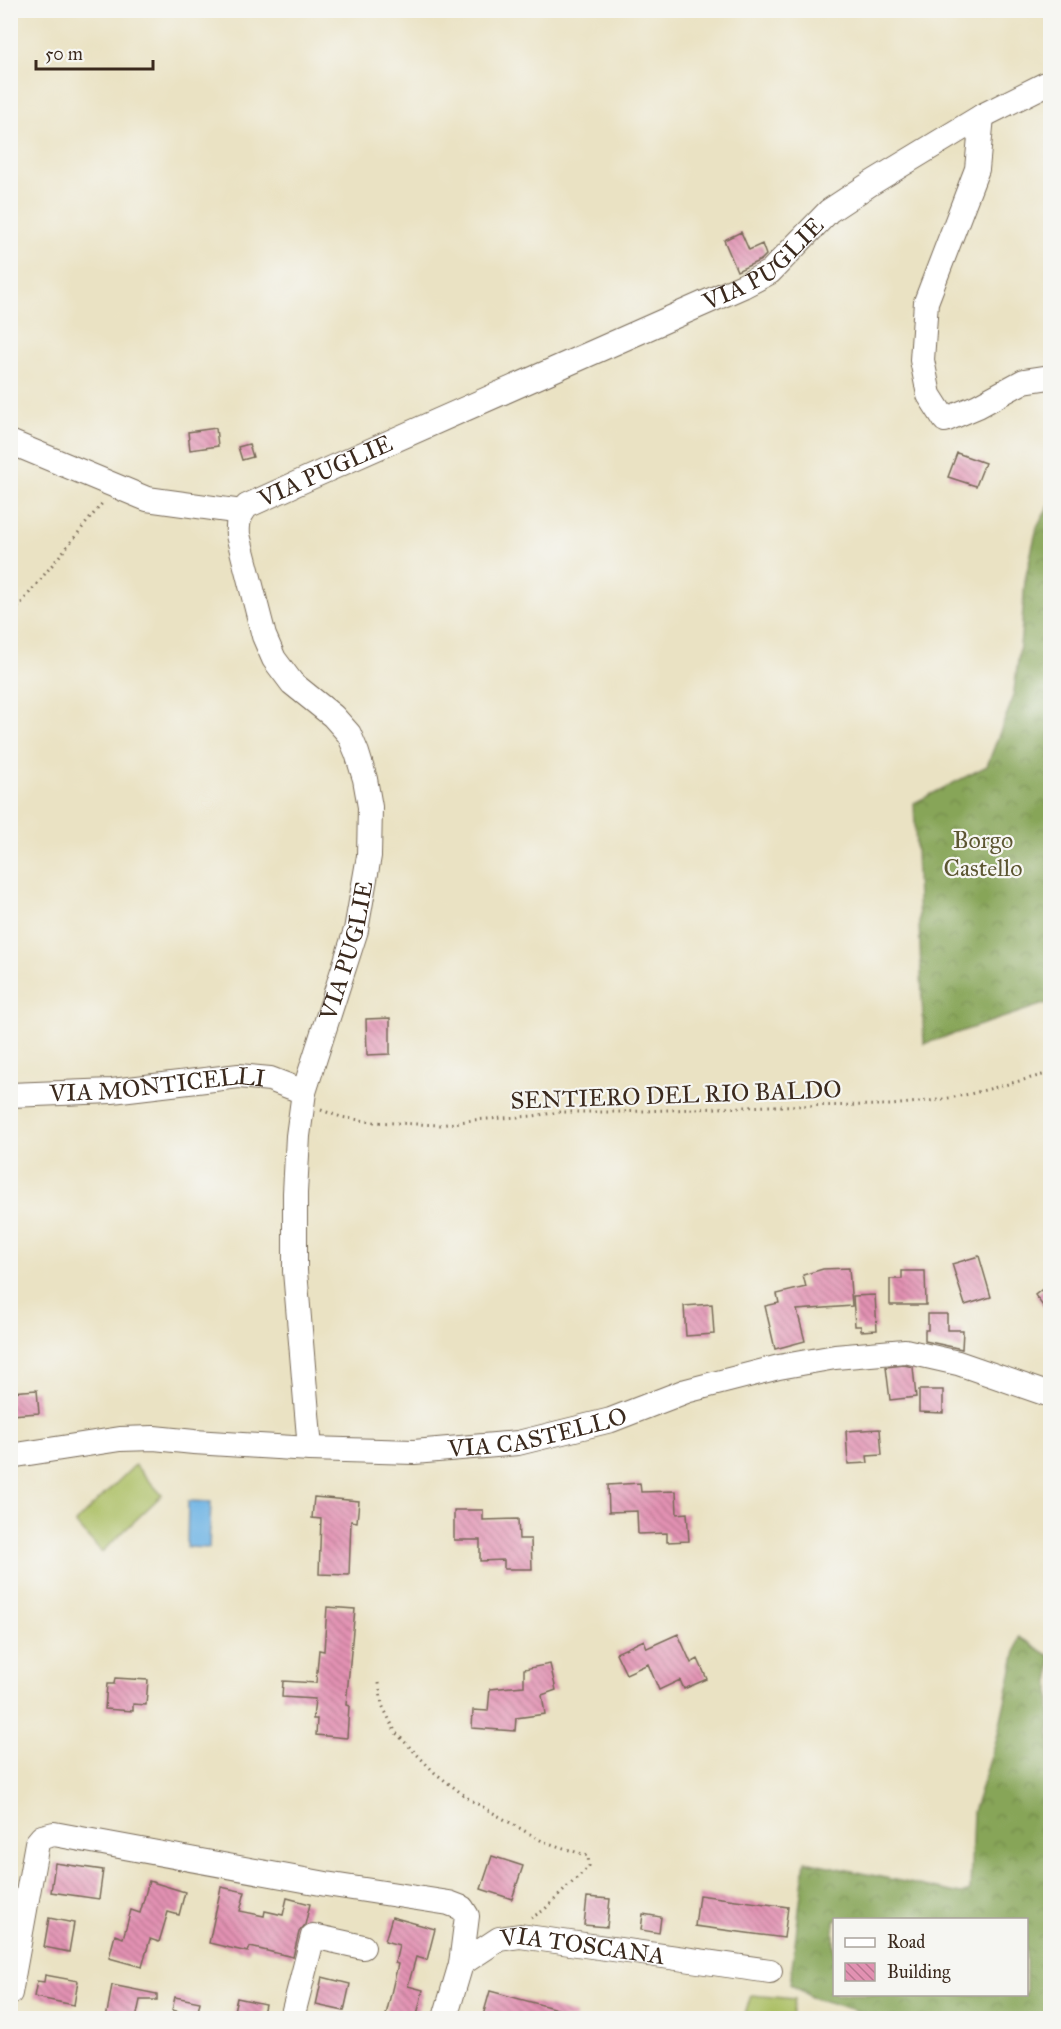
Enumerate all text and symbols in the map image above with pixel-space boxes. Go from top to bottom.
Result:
scale bar [36,33,153,71]
text: 50 m [45,43,83,65]
street label: VIA PUGLIE [697,211,830,317]
street label: VIA PUGLIE [253,428,397,514]
park label: Borgo Castello [944,825,1022,883]
street label: VIA PUGLIE [313,879,379,1025]
street label: VIA MONTICELLI [48,1061,267,1108]
street label: SENTIERO DEL RIO BALDO [510,1074,842,1116]
street label: VIA CASTELLO [446,1400,631,1464]
legend [833,1918,1028,1996]
street label: VIA TOSCANA [497,1921,667,1971]
text: Road [887,1931,925,1953]
text: Building [887,1961,951,1984]

